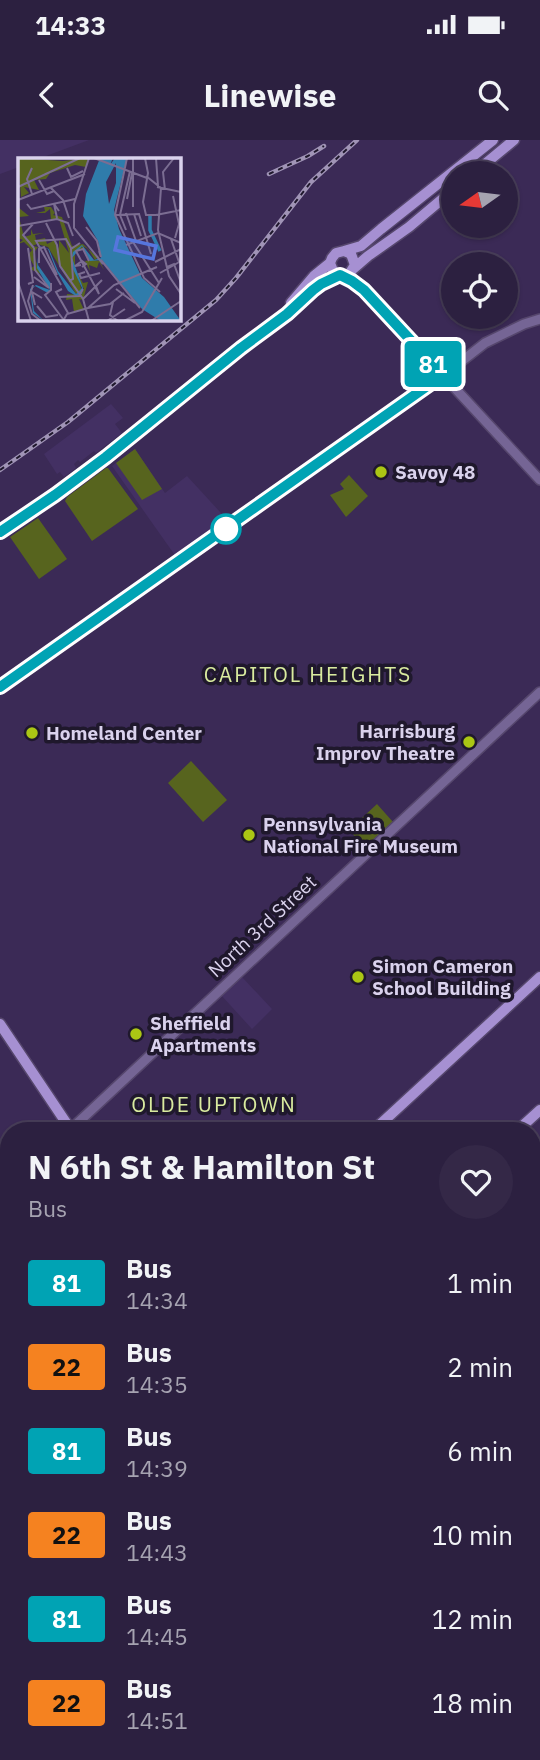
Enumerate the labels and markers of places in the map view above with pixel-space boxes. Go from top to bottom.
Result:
place label: Savoy 48 [395,460,476,484]
marker: Savoy 48 [373,464,389,480]
unlabelled marker [211,514,241,544]
place label: Harrisburg Improv Theatre [316,719,455,765]
place label: Homeland Center [46,721,202,745]
marker: Homeland Center [24,725,40,741]
marker: Harrisburg Improv Theatre [461,734,477,750]
place label: Pennsylvania National Fire Museum [263,812,458,858]
marker: Pennsylvania National Fire Museum [241,827,257,843]
place label: Simon Cameron School Building [372,954,513,1000]
marker: Simon Cameron School Building [350,969,366,985]
place label: Sheffield Apartments [150,1011,256,1057]
marker: Sheffield Apartments [128,1026,144,1042]

